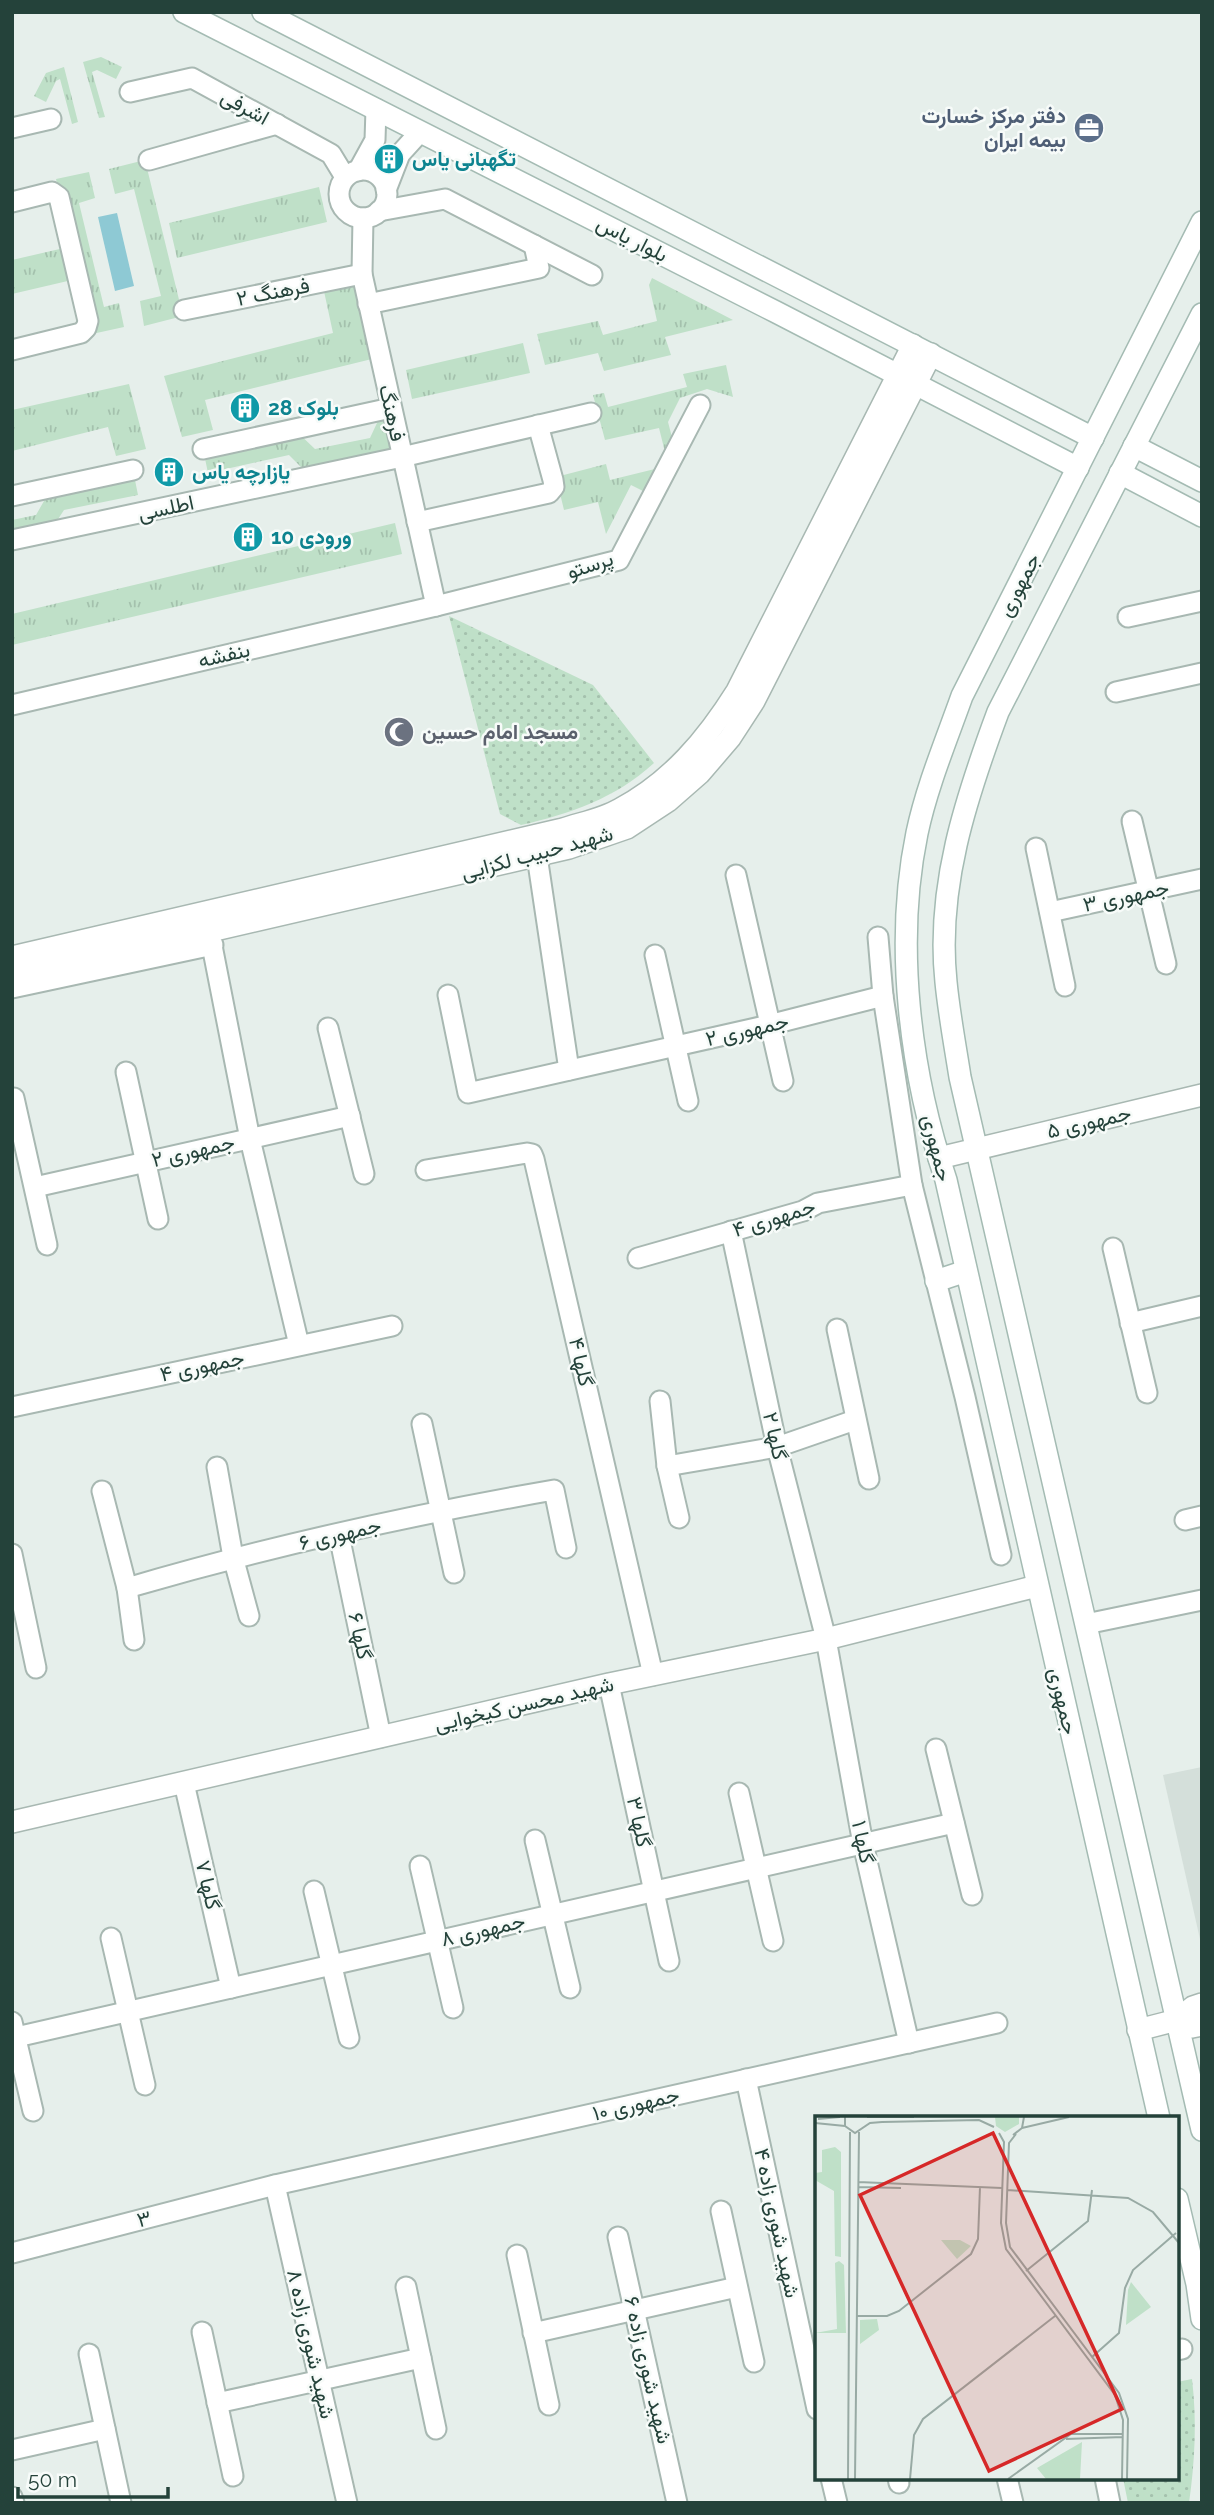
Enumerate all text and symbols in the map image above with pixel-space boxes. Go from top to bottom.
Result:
street label: اشرفی [216,83,274,131]
place label: دفتر مرکز خسارت بیمه ایران [922,103,1066,153]
office icon: دفتر مرکز خسارت بیمه ایران [1072,111,1106,145]
building icon: تگهبانی یاس [372,142,406,176]
place label: تگهبانی یاس [412,146,516,172]
street label: بلوار یاس [592,210,672,268]
street label: فرهنگ ۲ [234,272,312,312]
street label: فرهنگ [373,382,411,444]
building icon: بلوک 28 [228,391,262,425]
place label: بلوک 28 [268,395,339,421]
building icon: یازارچه یاس [152,455,186,489]
place label: یازارچه یاس [192,459,290,486]
street label: اطلسی [136,489,196,526]
building icon: ورودی 10 [231,520,265,554]
place label: ورودی 10 [271,524,352,550]
street label: پرستو [564,545,617,586]
street label: جمهوری [992,549,1046,621]
street label: بنفشه [196,636,252,673]
mosque icon: مسجد امام حسین [382,715,416,749]
place label: مسجد امام حسین [422,719,578,746]
street label: شهید حبیب لکزایی [458,820,616,886]
street label: جمهوری ۳ [1081,874,1171,918]
street label: جمهوری ۲ [703,1008,791,1052]
street label: جمهوری ۵ [1044,1100,1134,1144]
street label: جمهوری [916,1112,958,1184]
street label: جمهوری ۲ [149,1129,237,1173]
street label: جمهوری ۴ [729,1193,819,1243]
street label: گلها ۴ [563,1335,599,1389]
street label: جمهوری ۴ [158,1344,246,1388]
street label: گلها ۲ [757,1410,793,1462]
street label: جمهوری ۶ [296,1512,384,1556]
street label: گلها ۶ [342,1610,378,1662]
street label: جمهوری [1043,1665,1083,1737]
street label: شهید محسن کیخوایی [432,1671,616,1737]
street label: گلها ۳ [621,1794,657,1850]
street label: گلها ۱ [846,1818,880,1866]
street label: گلها ۷ [190,1858,226,1912]
street label: جمهوری ۸ [438,1908,528,1952]
street label: جمهوری ۱۰ [590,2081,682,2127]
inset map [815,2116,1179,2480]
street label: شهید شوری زاده ۴ [748,2146,806,2300]
street label: ۳ [134,2205,154,2232]
street label: شهید شوری زاده ۸ [281,2267,341,2421]
street label: شهید شوری زاده ۶ [618,2294,678,2446]
scale bar [18,2456,168,2500]
text: 50 m [28,2467,77,2492]

